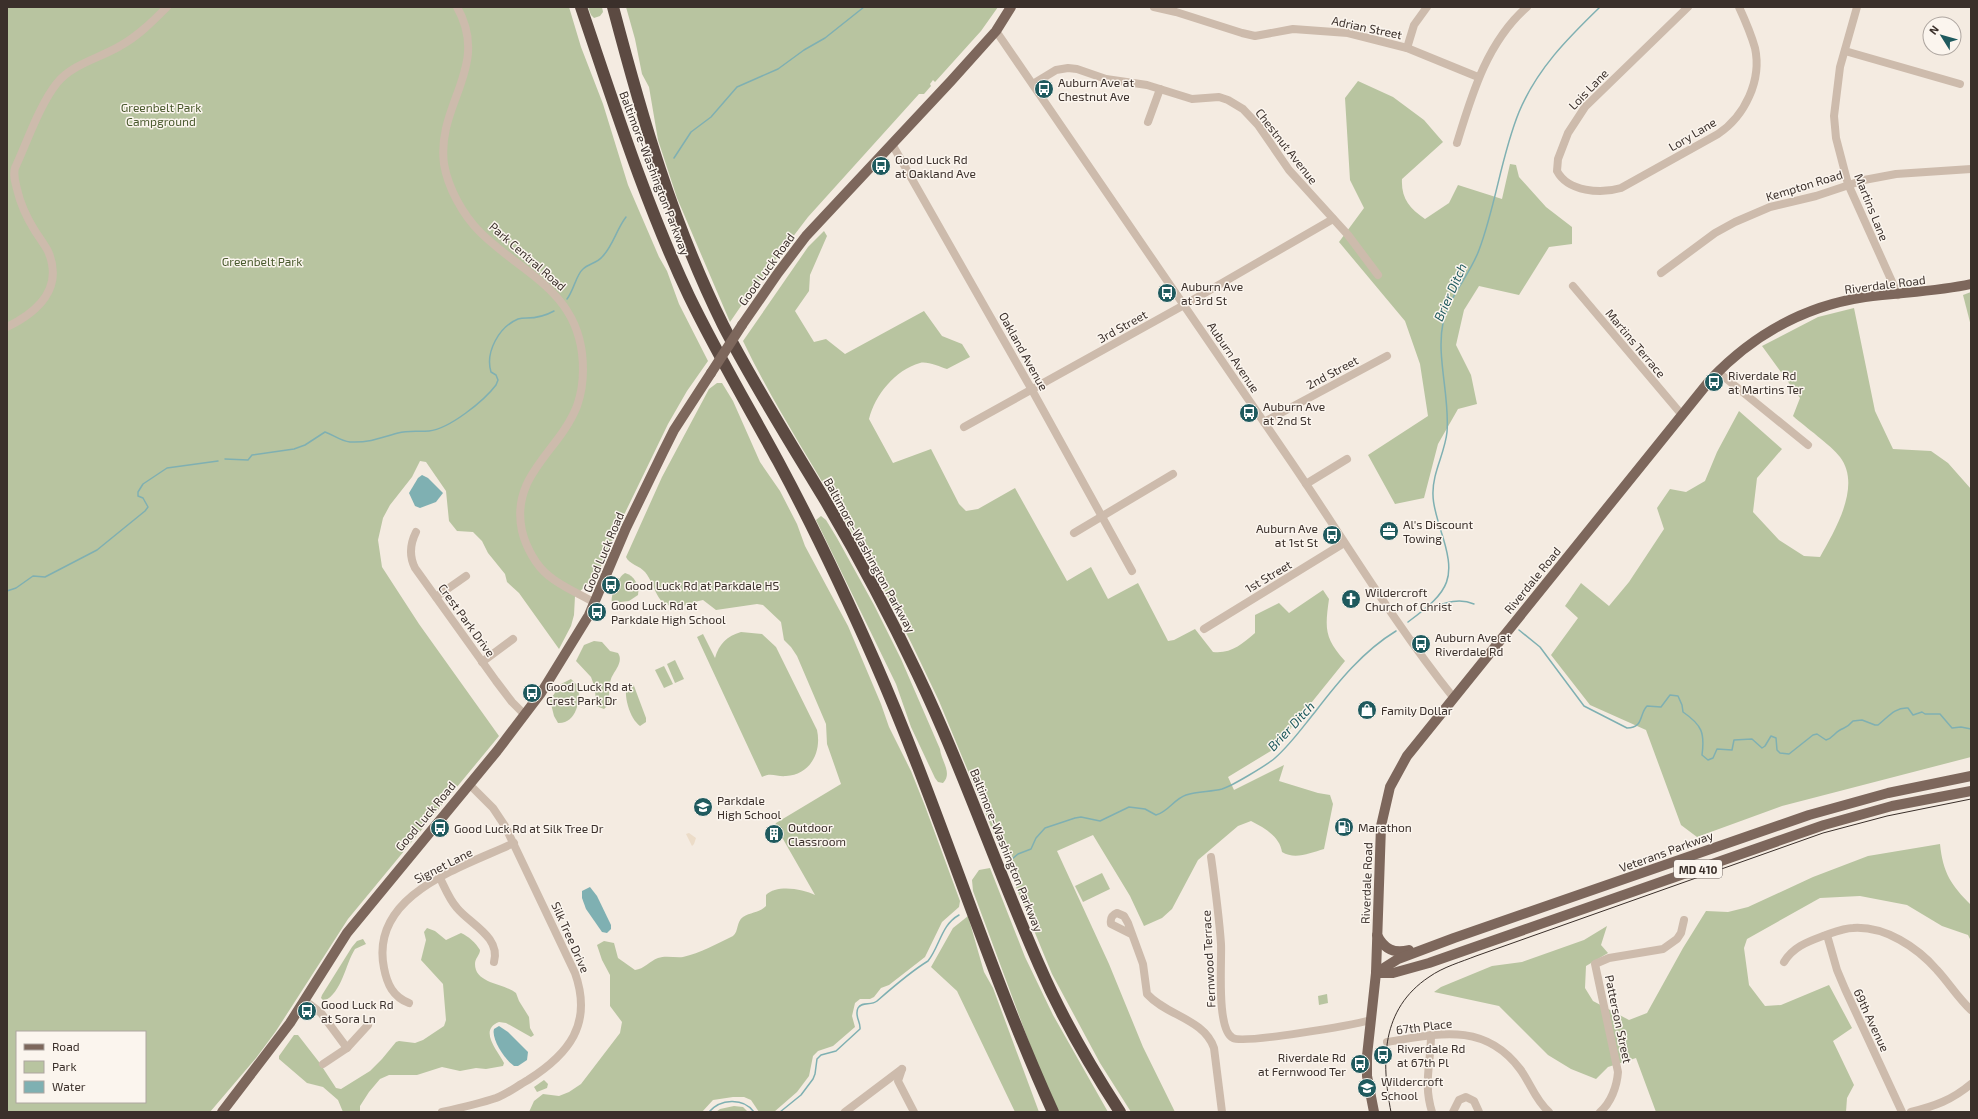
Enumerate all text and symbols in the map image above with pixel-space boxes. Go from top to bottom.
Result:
street label: Adrian Street [1330,13,1404,41]
north arrow [1922,16,1962,56]
text: N [1926,23,1941,37]
street label: Lois Lane [1565,66,1611,112]
place label: Auburn Ave at Chestnut Ave [1058,75,1134,103]
bus stop icon: Auburn Ave at Chestnut Ave [1033,78,1055,100]
street label: Baltimore-Washington Parkway [617,89,693,258]
park label: Greenbelt Park Campground [121,100,201,128]
street label: Chestnut Avenue [1253,105,1321,187]
street label: Lory Lane [1666,114,1718,154]
place label: Good Luck Rd at Oakland Ave [895,152,976,180]
bus stop icon: Good Luck Rd at Oakland Ave [870,155,892,177]
street label: Kempton Road [1764,167,1844,203]
street label: Martins Lane [1852,171,1892,243]
street label: Park Central Road [487,219,569,293]
street label: Good Luck Road [735,230,797,308]
park label: Greenbelt Park [222,254,302,268]
water label: Brier Ditch [1430,261,1470,323]
street label: Riverdale Road [1844,272,1926,296]
place label: Auburn Ave at 3rd St [1181,279,1243,307]
bus stop icon: Auburn Ave at 3rd St [1156,282,1178,304]
street label: Martins Terrace [1603,306,1669,380]
street label: 3rd Street [1095,307,1149,345]
street label: Oakland Avenue [997,309,1051,393]
street label: Auburn Avenue [1205,319,1263,395]
street label: 2nd Street [1304,352,1361,391]
place label: Riverdale Rd at Martins Ter [1728,368,1804,396]
bus stop icon: Riverdale Rd at Martins Ter [1703,371,1725,393]
place label: Auburn Ave at 2nd St [1263,399,1325,427]
bus stop icon: Auburn Ave at 2nd St [1238,402,1260,424]
street label: Baltimore-Washington Parkway [822,475,919,635]
street label: Good Luck Road [580,510,626,594]
place label: Al's Discount Towing [1403,517,1474,545]
office icon: Al's Discount Towing [1378,520,1400,542]
place label: Auburn Ave at 1st St [1256,521,1318,549]
bus stop icon: Auburn Ave at 1st St [1321,524,1343,546]
street label: Riverdale Road [1501,544,1563,616]
street label: 1st Street [1242,557,1294,595]
bus stop icon: Good Luck Rd at Parkdale HS [600,574,622,596]
place label: Good Luck Rd at Parkdale HS [625,578,780,592]
street label: Crest Park Drive [436,581,498,659]
place label: Wildercroft Church of Christ [1365,585,1452,613]
church icon: Wildercroft Church of Christ [1340,588,1362,610]
place label: Good Luck Rd at Parkdale High School [611,598,726,626]
bus stop icon: Good Luck Rd at Parkdale High School [586,601,608,623]
place label: Auburn Ave at Riverdale Rd [1435,630,1511,658]
bus stop icon: Auburn Ave at Riverdale Rd [1410,633,1432,655]
place label: Good Luck Rd at Crest Park Dr [546,679,633,707]
bus stop icon: Good Luck Rd at Crest Park Dr [521,682,543,704]
water label: Brier Ditch [1264,698,1318,754]
shop icon: Family Dollar [1356,699,1378,721]
place label: Family Dollar [1381,703,1453,717]
street label: Baltimore-Washington Parkway [968,766,1046,934]
street label: Good Luck Road [392,779,458,853]
place label: Parkdale High School [717,793,782,821]
school or university icon: Parkdale High School [692,796,714,818]
fuel station icon: Marathon [1333,816,1355,838]
bus stop icon: Good Luck Rd at Silk Tree Dr [429,817,451,839]
place label: Outdoor Classroom [788,820,846,848]
place label: Marathon [1358,820,1412,834]
place label: Good Luck Rd at Silk Tree Dr [454,821,604,835]
building icon: Outdoor Classroom [763,823,785,845]
street label: Veterans Parkway [1617,827,1715,874]
street label: Riverdale Road [1358,842,1374,924]
street label: Signet Lane [412,844,474,886]
road number: MD 410 [1674,860,1722,878]
street label: Silk Tree Drive [549,899,593,975]
street label: Fernwood Terrace [1198,910,1218,1008]
street label: Patterson Street [1603,974,1635,1065]
street label: 69th Avenue [1851,986,1893,1054]
place label: Good Luck Rd at Sora Ln [321,997,394,1025]
bus stop icon: Good Luck Rd at Sora Ln [296,1000,318,1022]
street label: 67th Place [1395,1016,1453,1036]
legend [16,1031,146,1103]
text: Road [52,1039,80,1053]
place label: Riverdale Rd at 67th Pl [1397,1041,1465,1069]
bus stop icon: Riverdale Rd at 67th Pl [1372,1044,1394,1066]
place label: Riverdale Rd at Fernwood Ter [1258,1050,1346,1078]
bus stop icon: Riverdale Rd at Fernwood Ter [1349,1053,1371,1075]
text: Park [52,1059,77,1073]
place label: Wildercroft School [1381,1074,1444,1102]
school or university icon: Wildercroft School [1356,1077,1378,1099]
text: Water [52,1079,86,1093]

